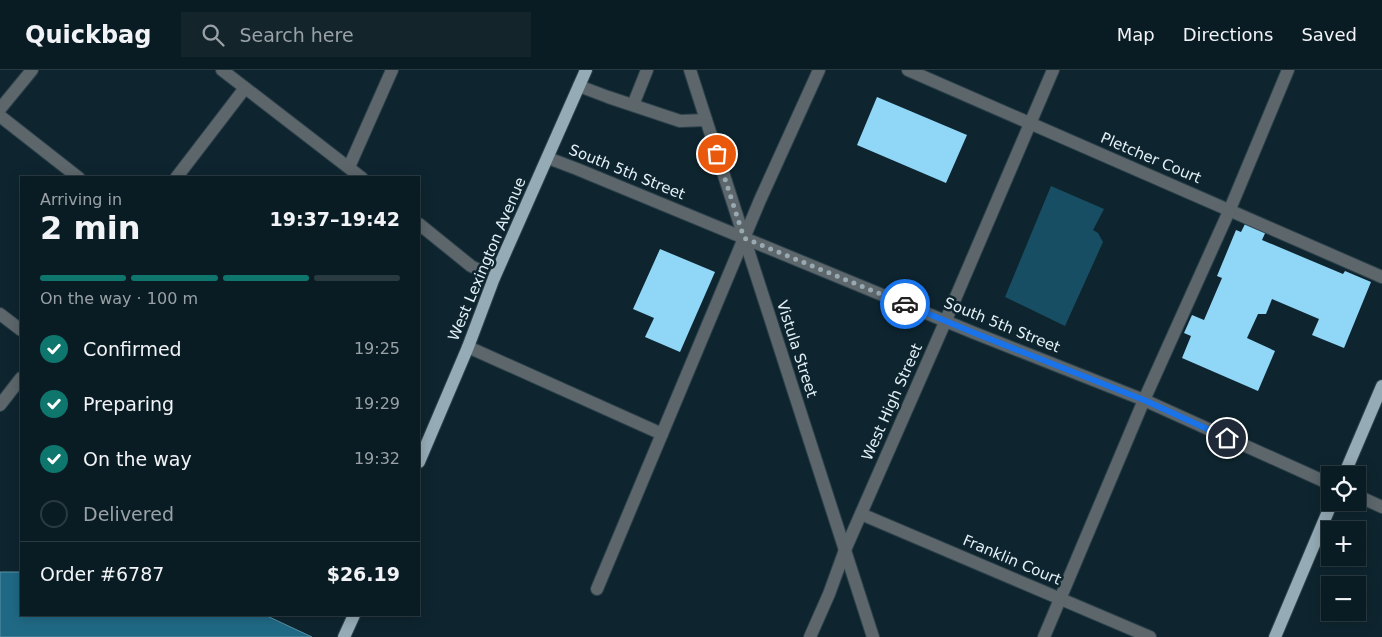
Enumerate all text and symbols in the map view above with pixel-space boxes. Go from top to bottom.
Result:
search box [181,12,531,57]
text: Quickbag [25,21,151,49]
icon: search [199,21,227,49]
text: Search here [239,24,354,46]
text: Map [1117,24,1155,45]
text: Directions [1183,24,1273,45]
text: Saved [1301,24,1357,45]
street label: Pletcher Court [1098,129,1204,187]
pin [696,133,738,175]
street label: South 5th Street [566,140,688,204]
icon: bag [703,140,731,168]
street label: West Lexington Avenue [444,175,530,343]
text: Arriving in [40,190,122,209]
text: 19:37–19:42 [270,208,400,230]
text: 2 min [40,209,141,247]
courier [880,279,930,329]
text: On the way · 100 m [40,289,198,308]
icon: car [891,290,919,318]
street label: South 5th Street [941,293,1063,357]
street label: Vistula Street [773,298,821,400]
icon: check [40,335,68,363]
text: Confirmed [83,338,182,360]
text: 19:25 [354,339,400,358]
street label: West High Street [858,340,926,463]
icon: check [40,390,68,418]
text: Preparing [83,393,174,415]
text: 19:29 [354,394,400,413]
pin [1206,417,1248,459]
icon: home [1213,424,1241,452]
icon: check [40,445,68,473]
text: On the way [83,448,192,470]
text: 19:32 [354,449,400,468]
map controls [1321,466,1366,621]
button: locate [1321,466,1366,511]
text: Delivered [83,503,174,525]
button: + [1321,521,1366,566]
street label: Franklin Court [960,531,1064,589]
text: Order #6787 [40,563,164,585]
text: $26.19 [327,563,400,585]
button: − [1321,576,1366,621]

